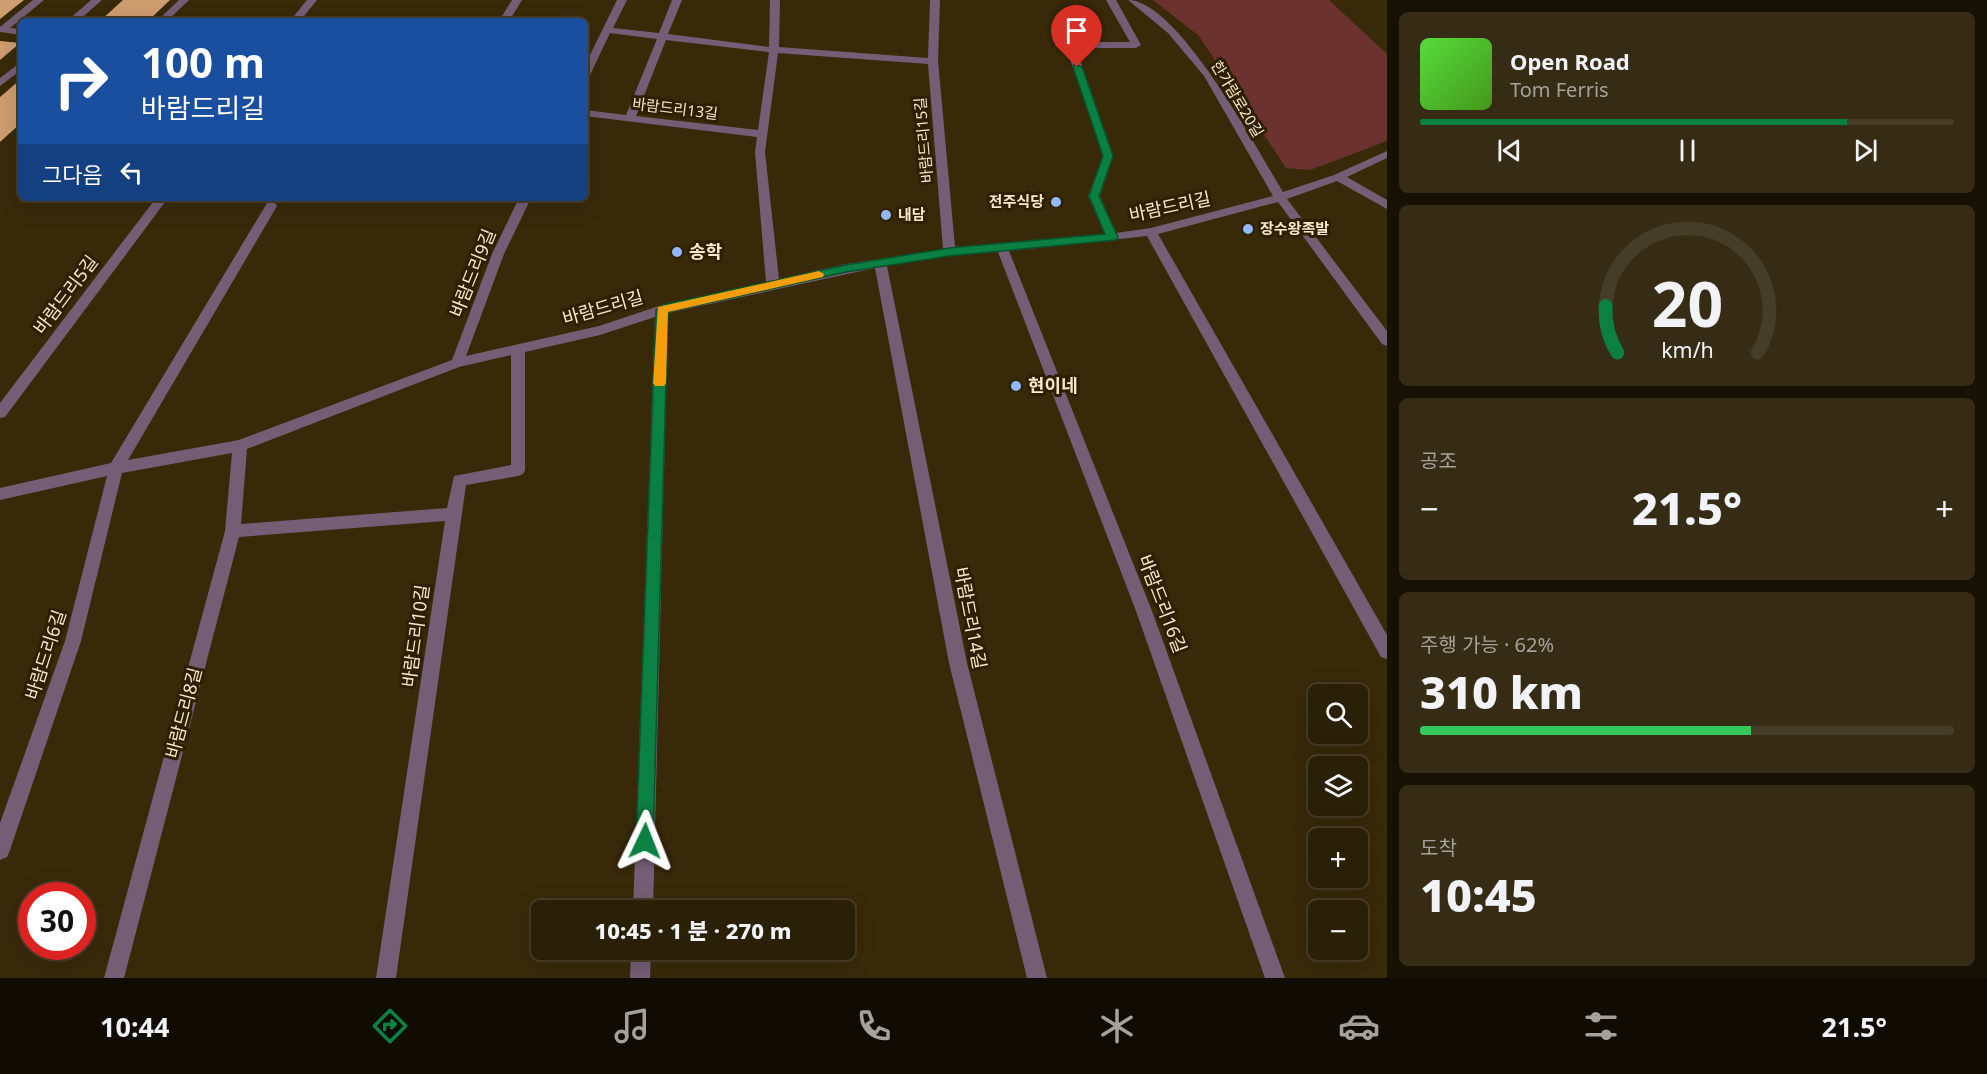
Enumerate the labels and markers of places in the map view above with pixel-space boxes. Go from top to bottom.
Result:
pin [1051,5,1102,67]
place label: 전주식당 [989,191,1044,211]
marker: 전주식당 [1049,195,1063,209]
place label: 내담 [898,204,926,224]
marker: 내담 [879,208,893,222]
place label: 장수왕족발 [1260,218,1329,238]
marker: 장수왕족발 [1241,222,1255,236]
place label: 송학 [689,239,723,263]
marker: 송학 [670,245,684,259]
place label: 현이네 [1028,373,1078,397]
marker: 현이네 [1009,379,1023,393]

